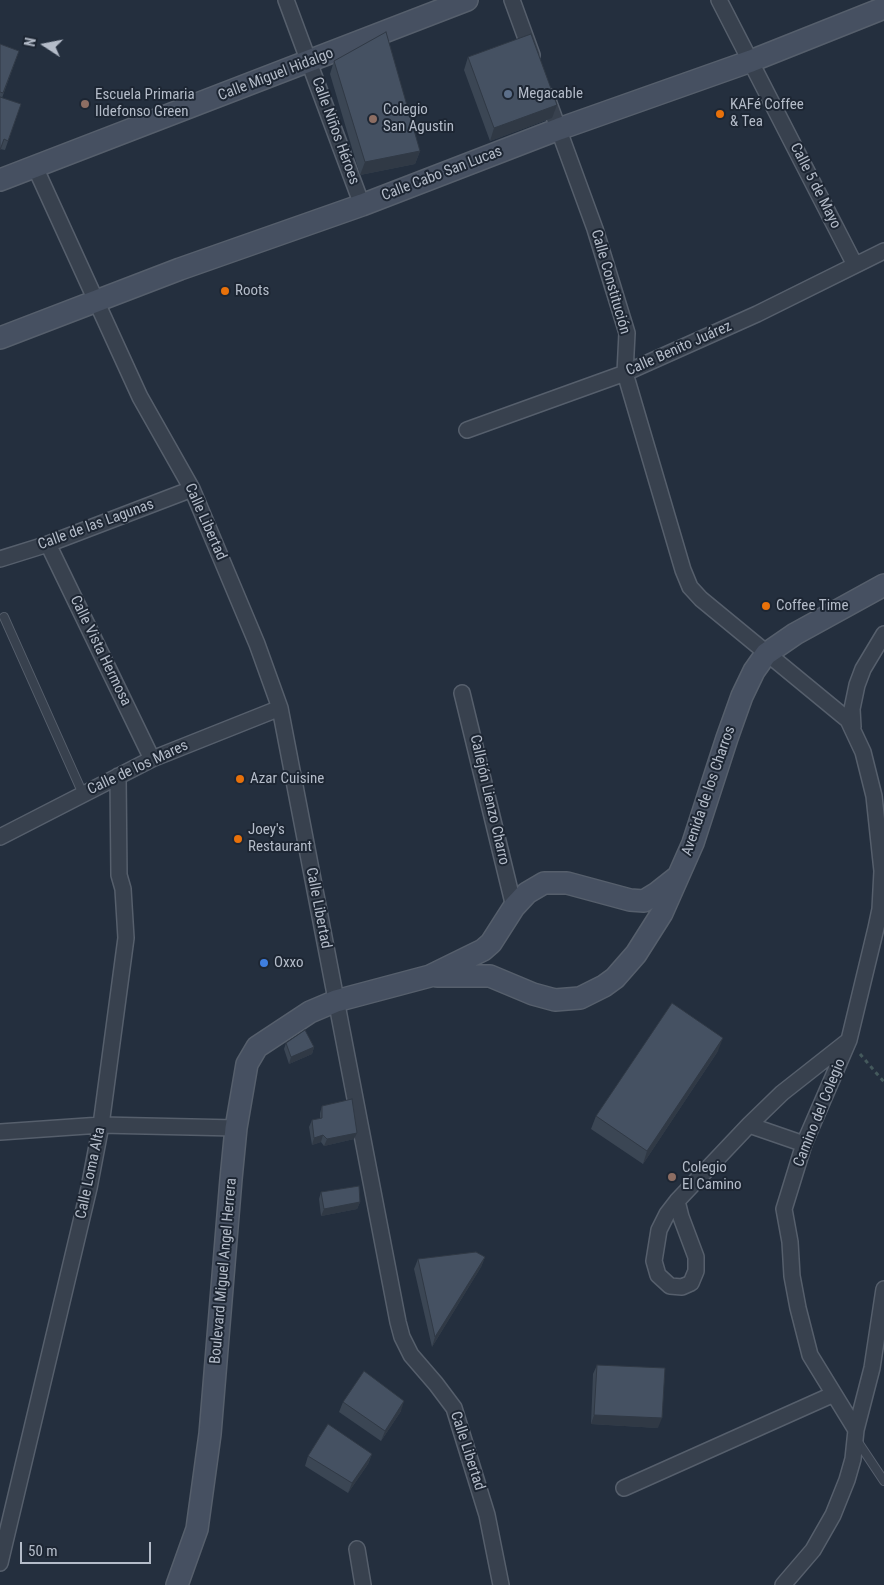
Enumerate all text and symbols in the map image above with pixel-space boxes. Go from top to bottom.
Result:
north arrow [20,20,70,70]
text: N [22,36,39,48]
street label: Calle Miguel Hidalgo [216,45,336,105]
street label: Calle Niños Héroes [307,75,363,187]
place label: Megacable [518,85,583,103]
place label: Escuela Primaria Ildefonso Green [95,86,195,121]
marker: Megacable [502,88,514,100]
place label: KAFé Coffee & Tea [730,96,804,131]
marker: Escuela Primaria Ildefonso Green [79,98,91,110]
place label: Colegio San Agustin [383,101,454,136]
marker: KAFé Coffee & Tea [714,108,726,120]
marker: Colegio San Agustin [367,113,379,125]
street label: Calle 5 de Mayo [786,140,844,232]
street label: Calle Cabo San Lucas [379,143,505,205]
street label: Calle Constitución [586,228,634,336]
place label: Roots [235,282,269,300]
marker: Roots [219,285,231,297]
street label: Calle Benito Juárez [623,318,735,380]
street label: Calle Libertad [180,481,230,563]
street label: Calle de las Lagunas [36,496,156,554]
street label: Calle Vista Hermosa [65,593,135,709]
place label: Coffee Time [776,597,848,615]
marker: Coffee Time [760,600,772,612]
street label: Avenida de los Charros [678,724,740,858]
street label: Callejón Lienzo Charro [465,733,513,867]
street label: Calle de los Mares [85,737,191,799]
place label: Azar Cuisine [250,770,324,788]
marker: Azar Cuisine [234,773,246,785]
place label: Joey's Restaurant [248,821,312,856]
marker: Joey's Restaurant [232,833,244,845]
street label: Calle Libertad [301,866,335,950]
place label: Oxxo [274,954,304,972]
marker: Oxxo [258,957,270,969]
street label: Camino del Colegio [790,1056,850,1170]
street label: Calle Loma Alta [72,1125,110,1221]
place label: Colegio El Camino [682,1159,742,1194]
marker: Colegio El Camino [666,1171,678,1183]
street label: Boulevard Miguel Angel Herrera [207,1177,241,1365]
street label: Calle Libertad [446,1409,488,1493]
scale bar [22,1532,154,1564]
text: 50 m [28,1542,58,1560]

